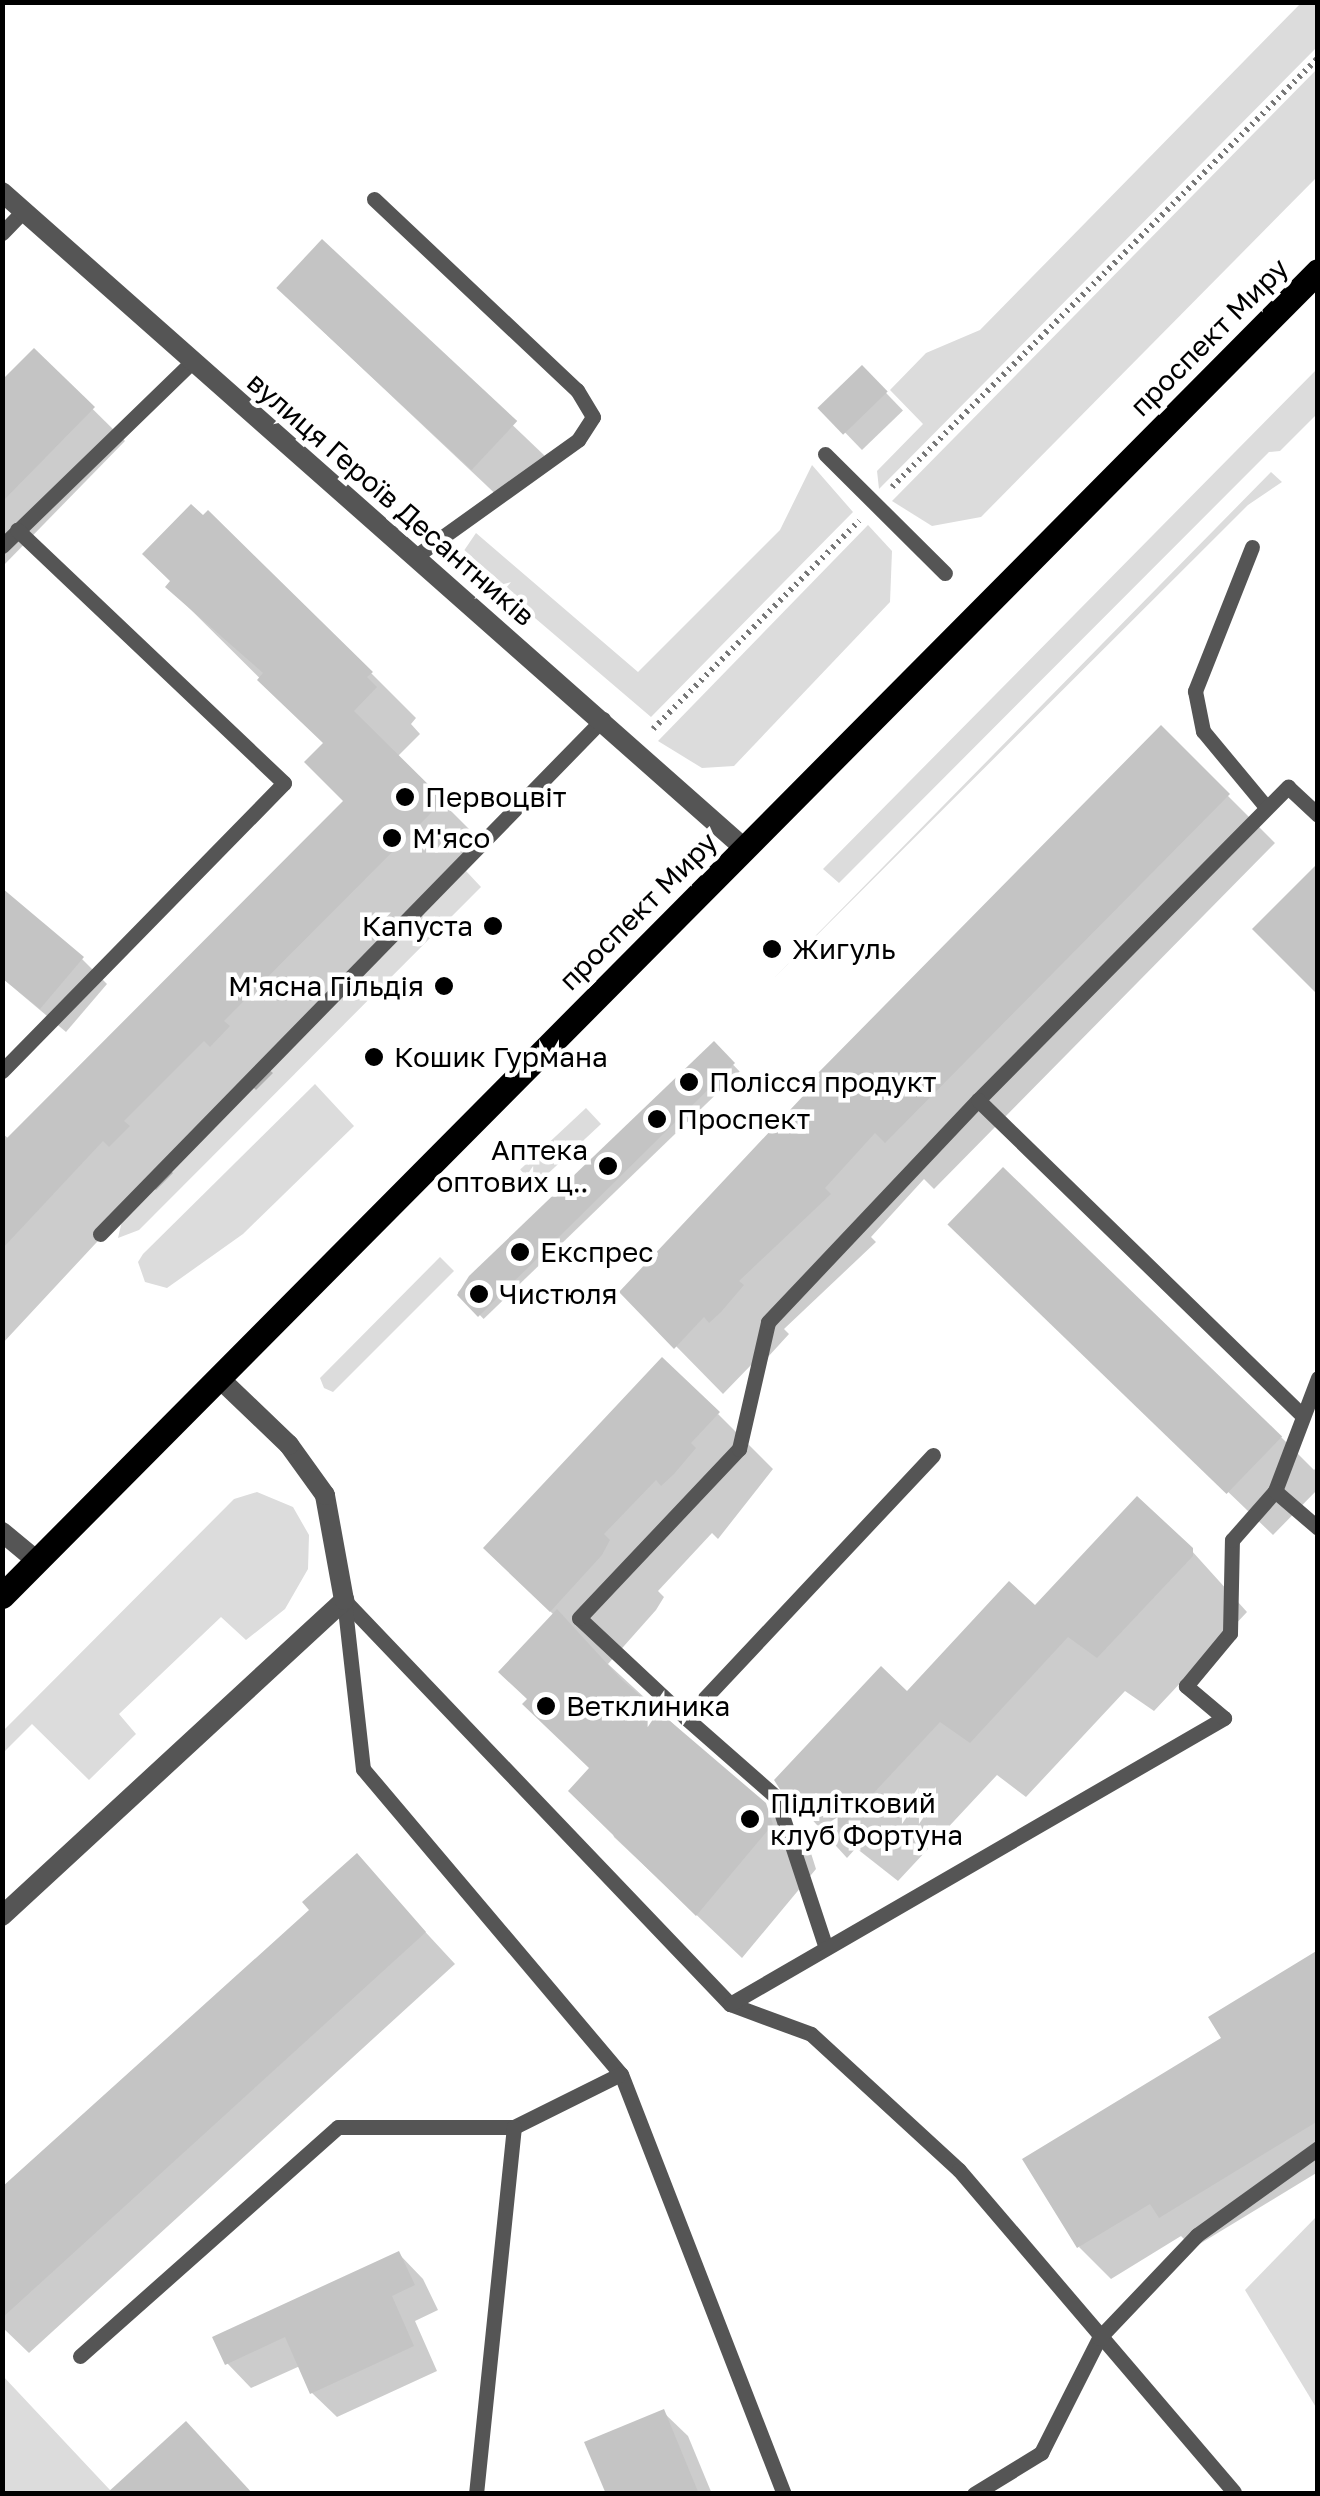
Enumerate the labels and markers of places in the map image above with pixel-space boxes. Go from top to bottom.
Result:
place label: Первоцвіт [425,780,566,814]
marker: Первоцвіт [394,786,416,808]
place label: М'ясо [412,821,490,855]
marker: М'ясо [381,827,403,849]
place label: Капуста [362,909,473,943]
marker: Капуста [482,915,504,937]
place label: Жигуль [792,932,896,966]
marker: Жигуль [761,938,783,960]
place label: М'ясна Гільдія [228,969,424,1003]
marker: М'ясна Гільдія [433,975,455,997]
place label: Кошик Гурмана [394,1040,608,1074]
marker: Кошик Гурмана [363,1046,385,1068]
place label: Полісся продукт [709,1065,937,1099]
marker: Полісся продукт [678,1071,700,1093]
place label: Проспект [677,1102,810,1136]
marker: Проспект [646,1108,668,1130]
place label: Аптека оптових ц‥ [436,1133,588,1199]
marker: Аптека оптових ц‥ [597,1155,619,1177]
place label: Експрес [540,1235,653,1269]
marker: Експрес [509,1241,531,1263]
place label: Чистюля [499,1277,618,1311]
marker: Чистюля [468,1283,490,1305]
place label: Ветклиника [566,1689,730,1723]
marker: Ветклиника [535,1695,557,1717]
place label: Підлітковий клуб Фортуна [770,1786,963,1852]
marker: Підлітковий клуб Фортуна [739,1808,761,1830]

